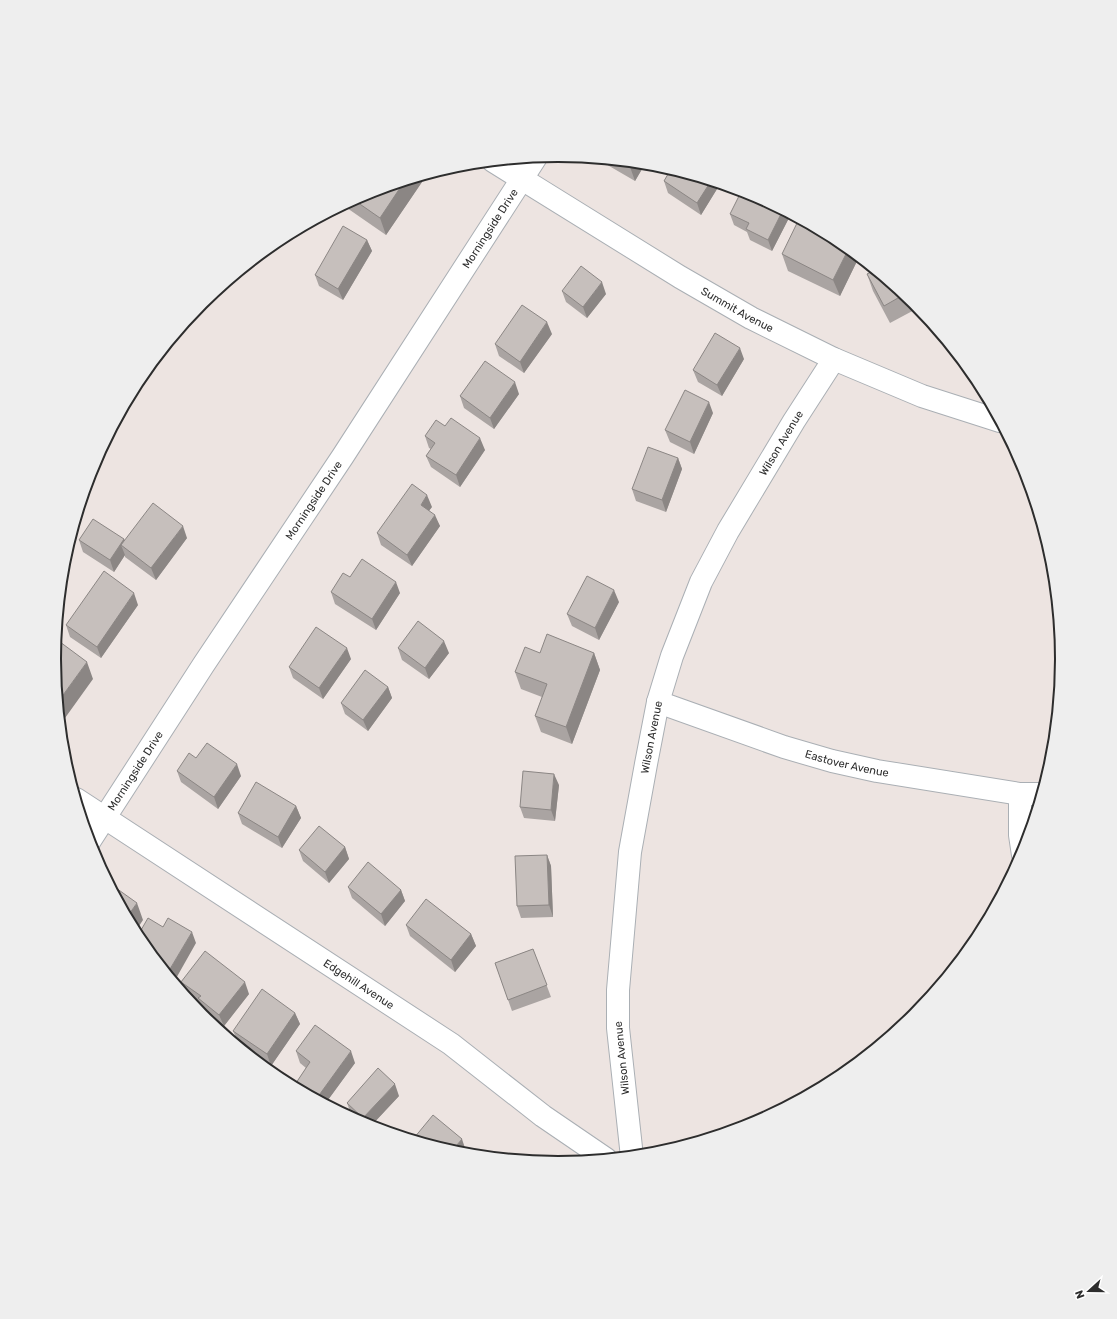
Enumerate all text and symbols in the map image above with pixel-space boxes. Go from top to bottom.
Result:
street label: Morningside Drive [459,186,520,271]
street label: Summit Avenue [699,284,776,335]
street label: Wilson Avenue [756,408,806,478]
street label: Morningside Drive [283,458,344,542]
street label: Wilson Avenue [638,700,665,775]
street label: Morningside Drive [105,728,166,813]
street label: Eastover Avenue [804,747,890,779]
street label: Edgehill Avenue [321,956,397,1012]
street label: Wilson Avenue [612,1021,632,1095]
north arrow [1069,1271,1109,1311]
text: N [1073,1288,1088,1300]

